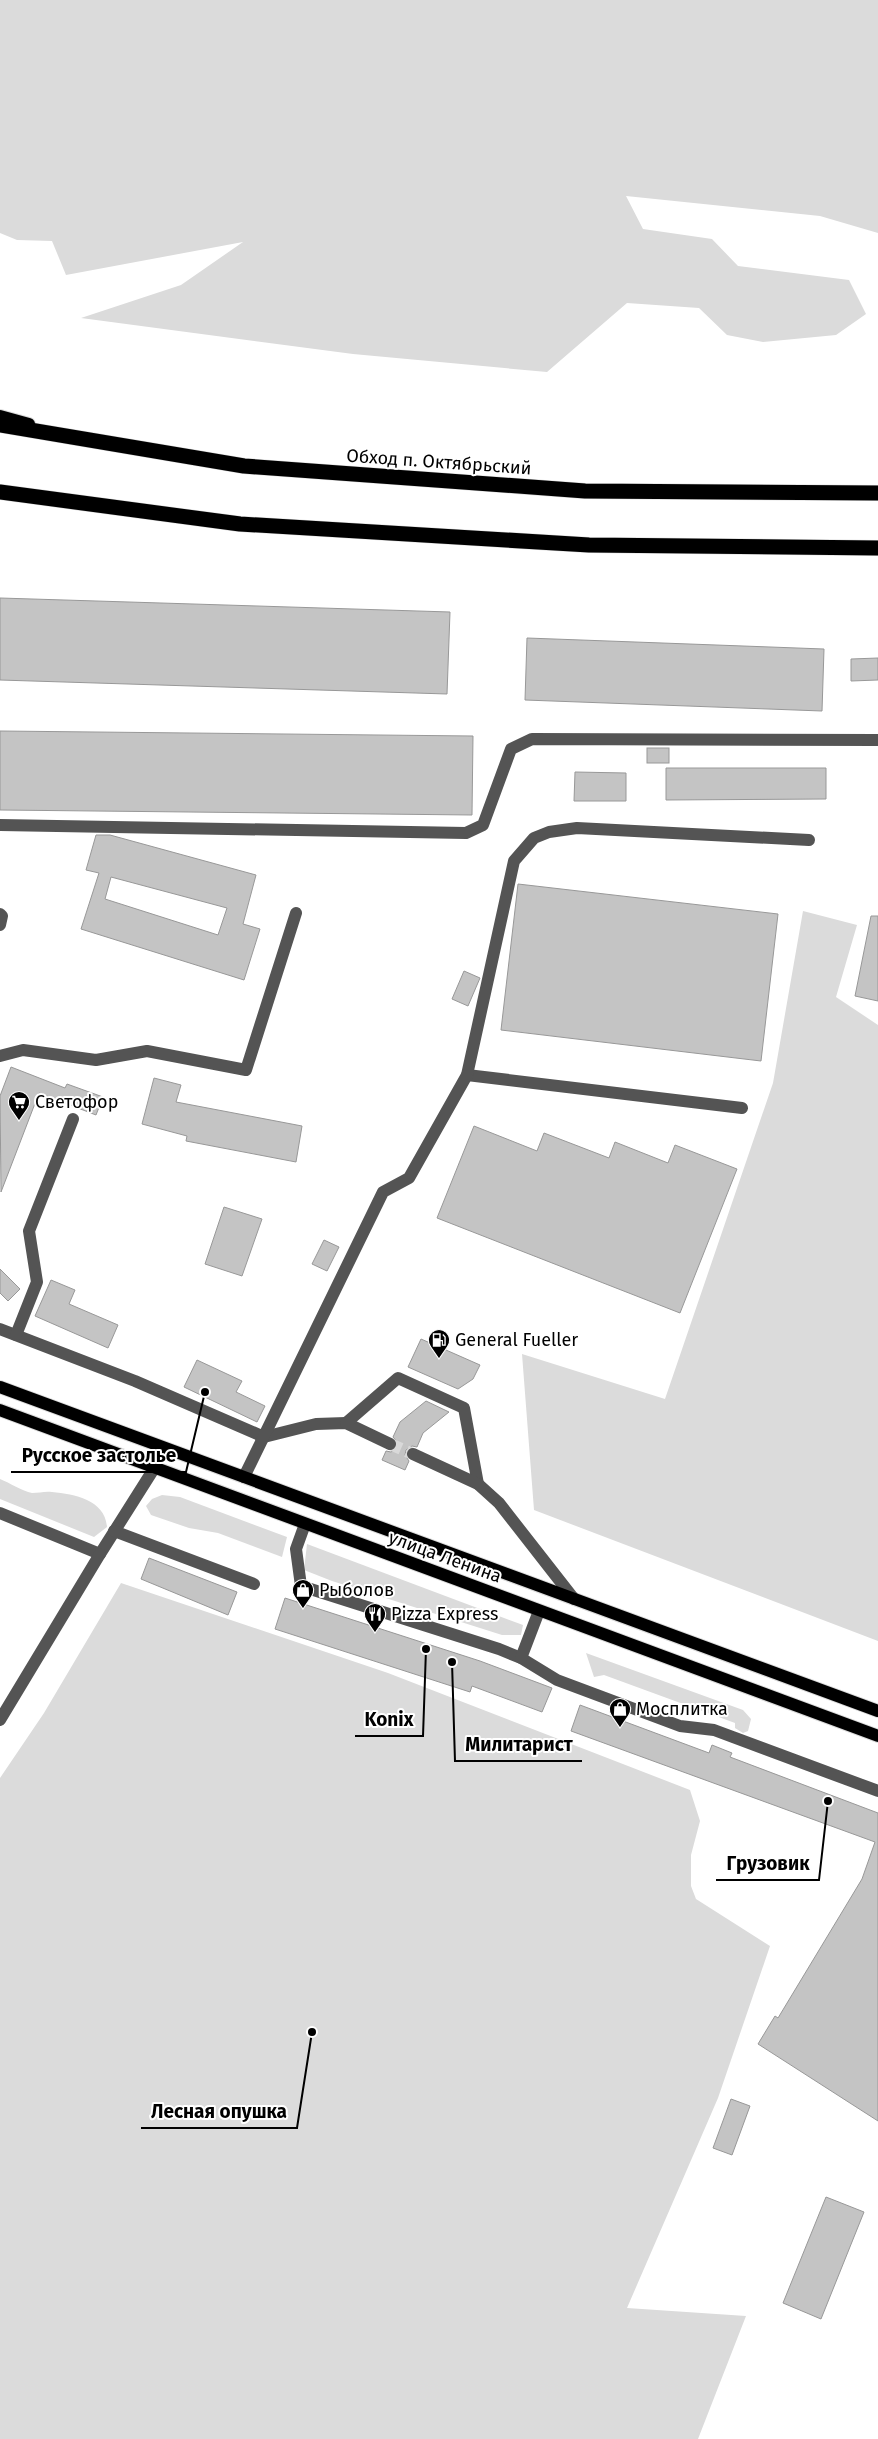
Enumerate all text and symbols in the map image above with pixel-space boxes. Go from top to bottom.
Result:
street label: Обход п. Октябрьский [346,445,532,479]
supermarket icon: Светофор [7,1090,31,1121]
place label: Светофор [35,1091,118,1113]
fuel station icon: General Fueller [427,1328,451,1359]
place label: General Fueller [455,1329,578,1351]
callout: Русское застолье [11,1438,186,1472]
text: Русское застолье [22,1444,176,1467]
street label: улица Ленина [386,1526,504,1588]
shop icon: Рыболов [291,1578,315,1609]
place label: Рыболов [319,1579,394,1601]
restaurant icon: Pizza Express [363,1602,387,1633]
place label: Pizza Express [391,1603,498,1625]
shop icon: Мосплитка [608,1697,632,1728]
place label: Мосплитка [636,1698,728,1720]
callout: Konix [355,1702,423,1736]
text: Konix [365,1708,414,1731]
callout: Милитарист [455,1727,582,1761]
text: Милитарист [465,1733,574,1756]
callout: Грузовик [716,1846,819,1880]
text: Грузовик [726,1852,810,1875]
callout: Лесная опушка [141,2094,297,2128]
text: Лесная опушка [151,2100,287,2123]

